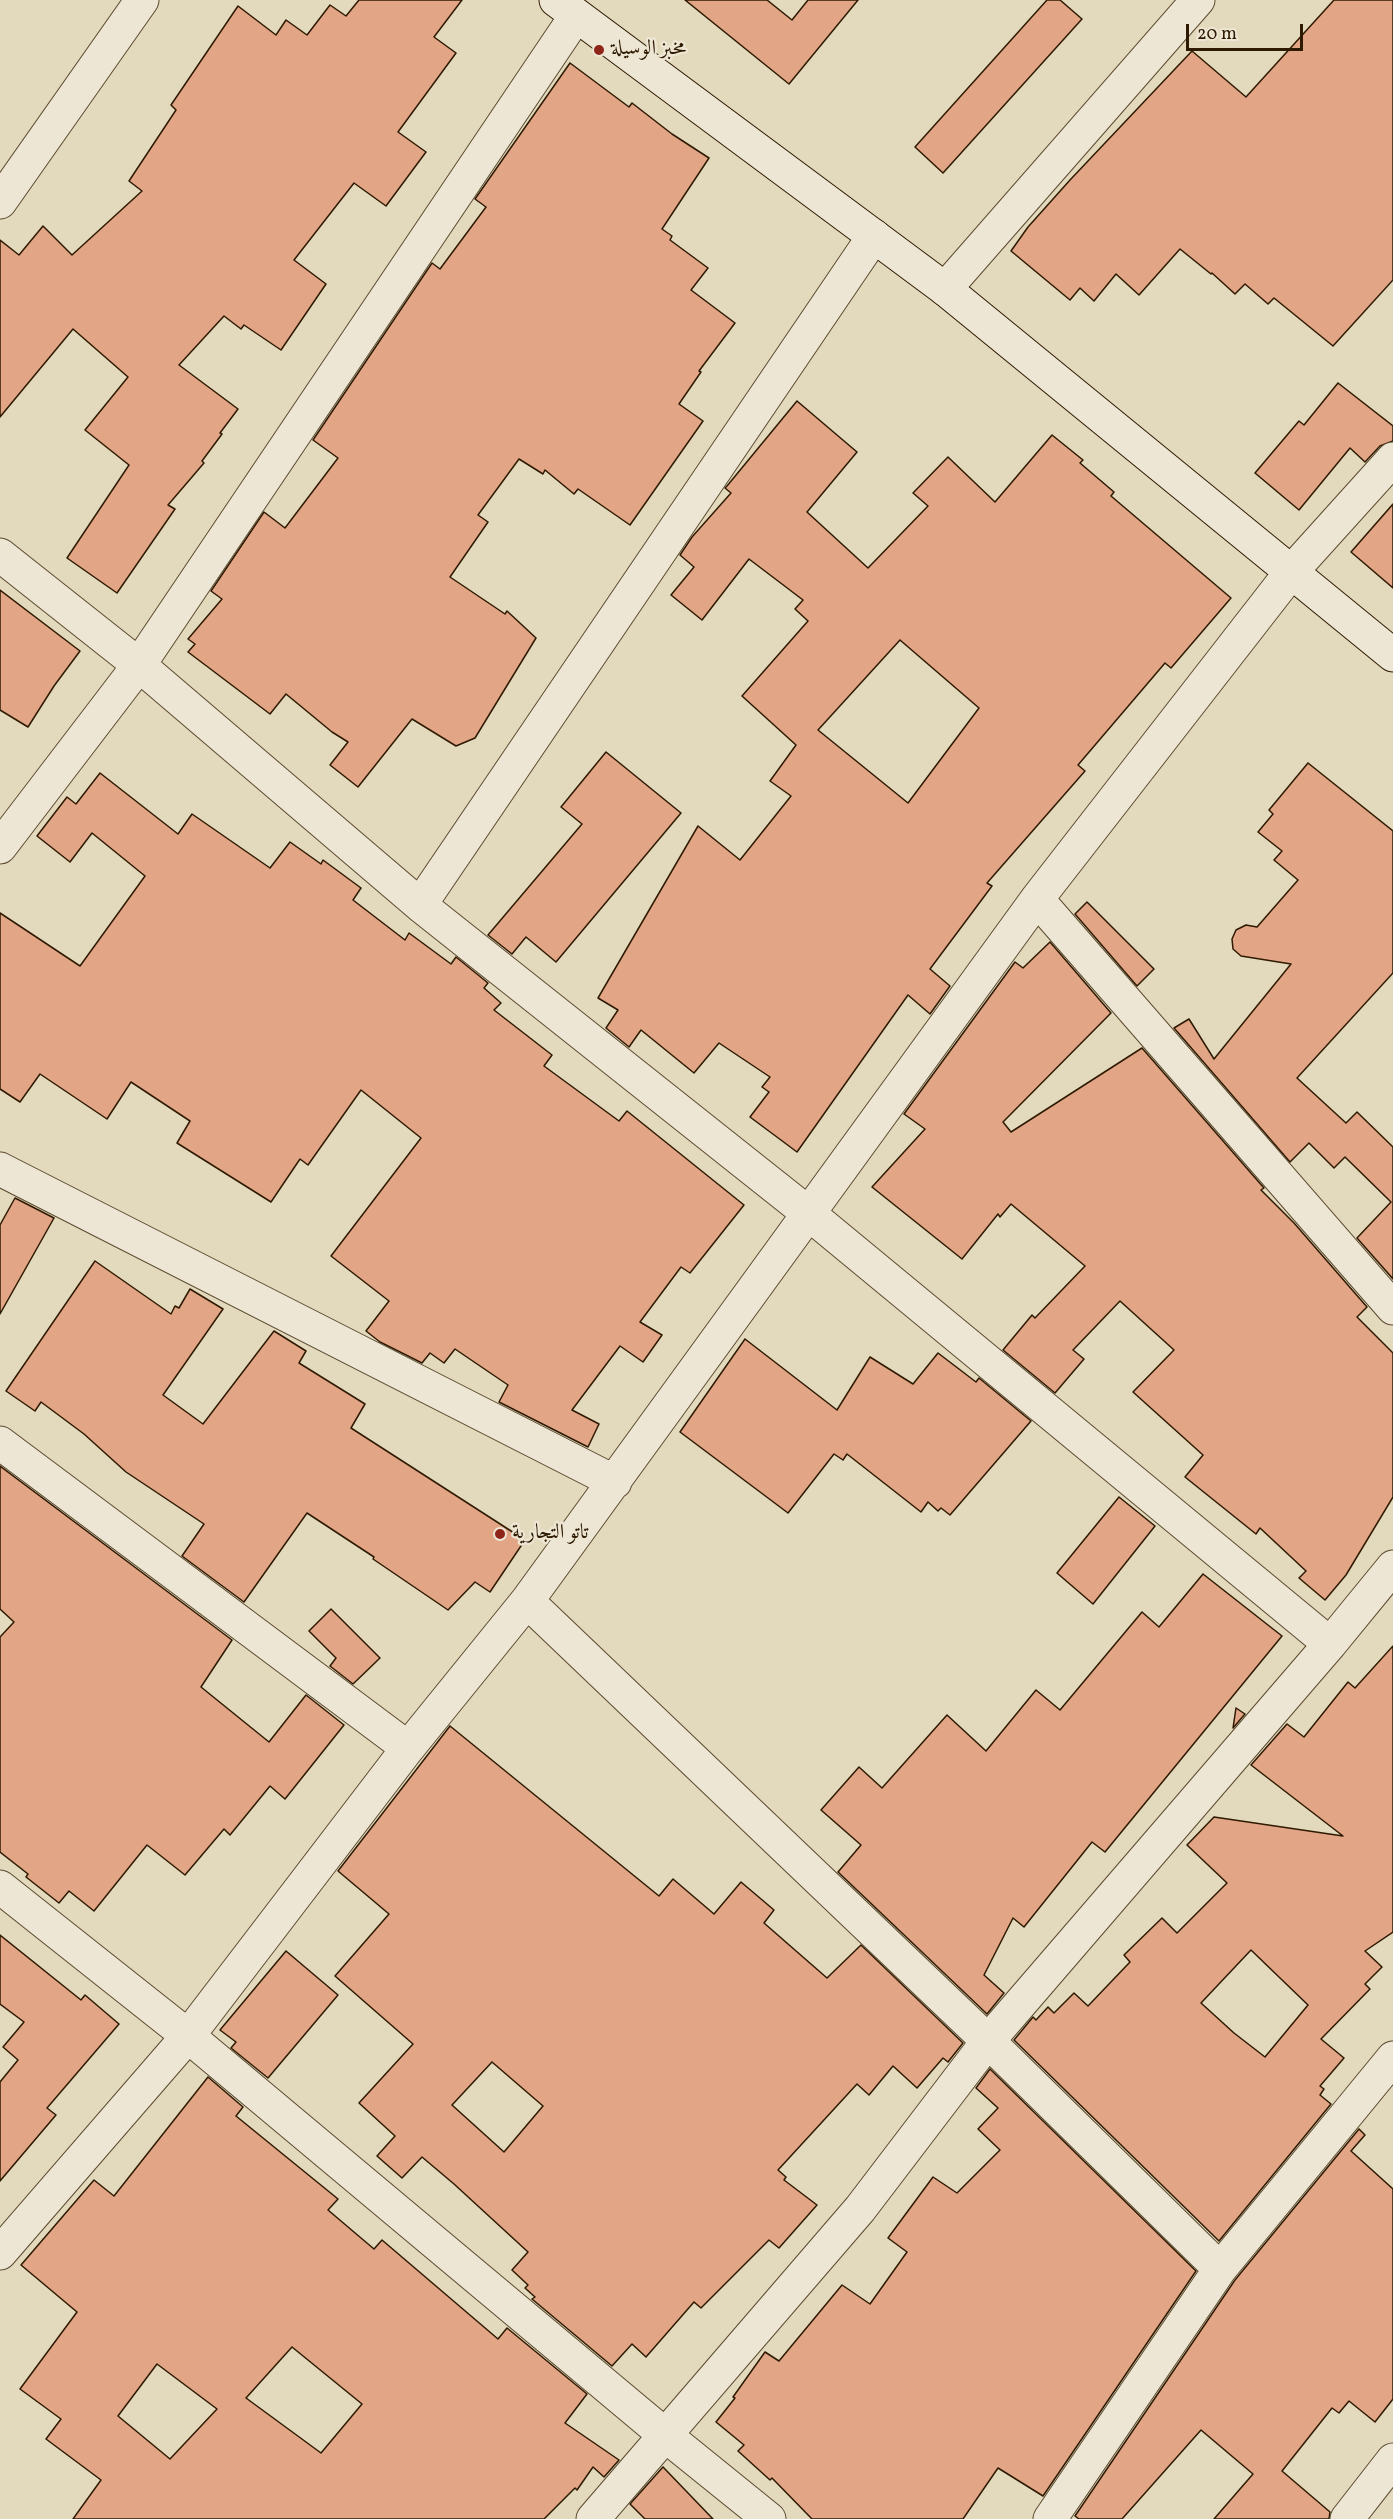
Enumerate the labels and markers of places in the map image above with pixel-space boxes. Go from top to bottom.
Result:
place label: مخبز الوسيلة [611,37,686,63]
marker: مخبز الوسيلة [592,43,606,57]
place label: تاتو التجارية [512,1521,589,1547]
marker: تاتو التجارية [493,1527,507,1541]

